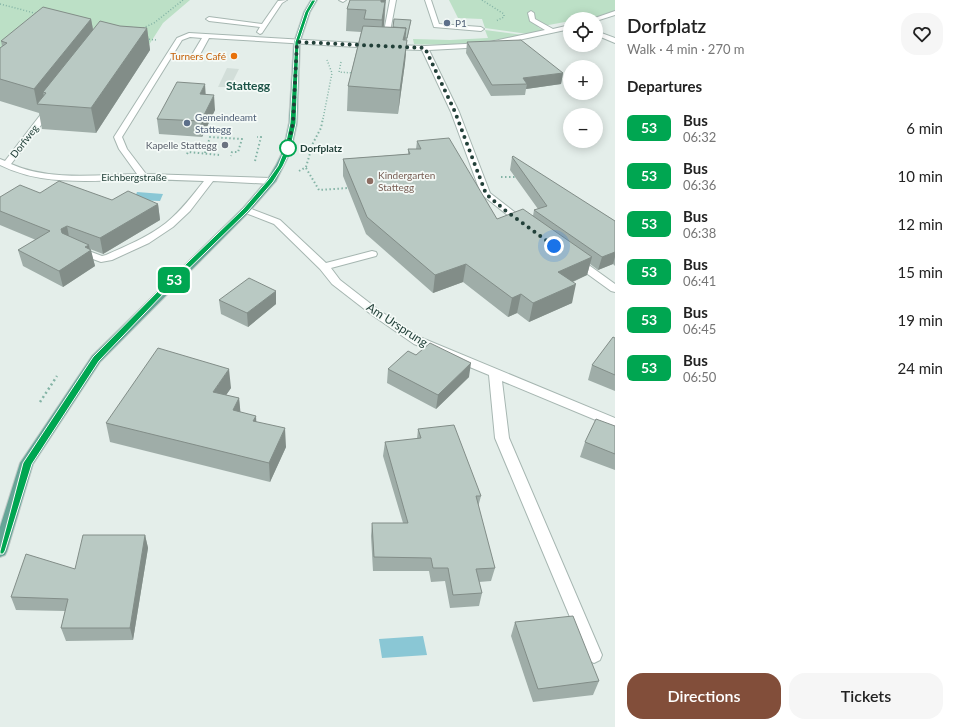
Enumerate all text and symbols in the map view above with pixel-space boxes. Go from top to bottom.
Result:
map controls [563,12,603,148]
button: locate [563,12,603,52]
button: heart [901,13,943,55]
text: Dorfplatz [627,14,706,37]
place label: P1 [455,17,467,29]
marker: P1 [442,18,452,28]
text: Walk · 4 min · 270 m [627,41,745,57]
place label: Turners Café [170,50,226,62]
marker: Turners Café [229,51,239,61]
button: + [563,60,603,100]
text: Departures [627,77,702,95]
district label: Stattegg [226,78,271,93]
button: − [563,108,603,148]
place label: Gemeindeamt Stattegg [195,111,257,135]
text: Bus [683,111,708,129]
marker: Gemeindeamt Stattegg [182,118,192,128]
text: 53 [641,119,657,136]
text: 6 min [906,119,943,137]
street label: Dorfweg [7,122,41,160]
text: 06:32 [683,129,716,145]
place label: Kapelle Stattegg [146,139,217,151]
marker: Dorfplatz [279,139,297,157]
marker: Kapelle Stattegg [220,140,230,150]
place label: Dorfplatz [300,142,342,154]
text: Bus [683,159,708,177]
text: 53 [641,167,657,184]
text: 10 min [897,167,943,185]
place label: Kindergarten Stattegg [378,169,435,193]
street label: Eichbergstraße [101,171,167,183]
marker: Kindergarten Stattegg [365,176,375,186]
text: 06:36 [683,177,716,193]
text: Bus [683,207,708,225]
text: 53 [641,215,657,232]
text: 12 min [897,215,943,233]
text: 06:38 [683,225,716,241]
your location [544,236,564,256]
text: Bus [683,255,708,273]
text: 53 [641,263,657,280]
text: 15 min [897,263,943,281]
line badge: 53 [156,267,192,293]
text: 53 [166,271,182,288]
text: 06:41 [683,273,716,289]
street label: Am Ursprung [364,299,431,350]
text: Bus [683,303,708,321]
text: 53 [641,311,657,328]
text: 19 min [897,311,943,329]
text: 06:45 [683,321,716,337]
text: Bus [683,351,708,369]
text: 53 [641,359,657,376]
text: 24 min [897,359,943,377]
text: 06:50 [683,369,716,385]
button: Directions [627,673,781,719]
button: Tickets [789,673,943,719]

